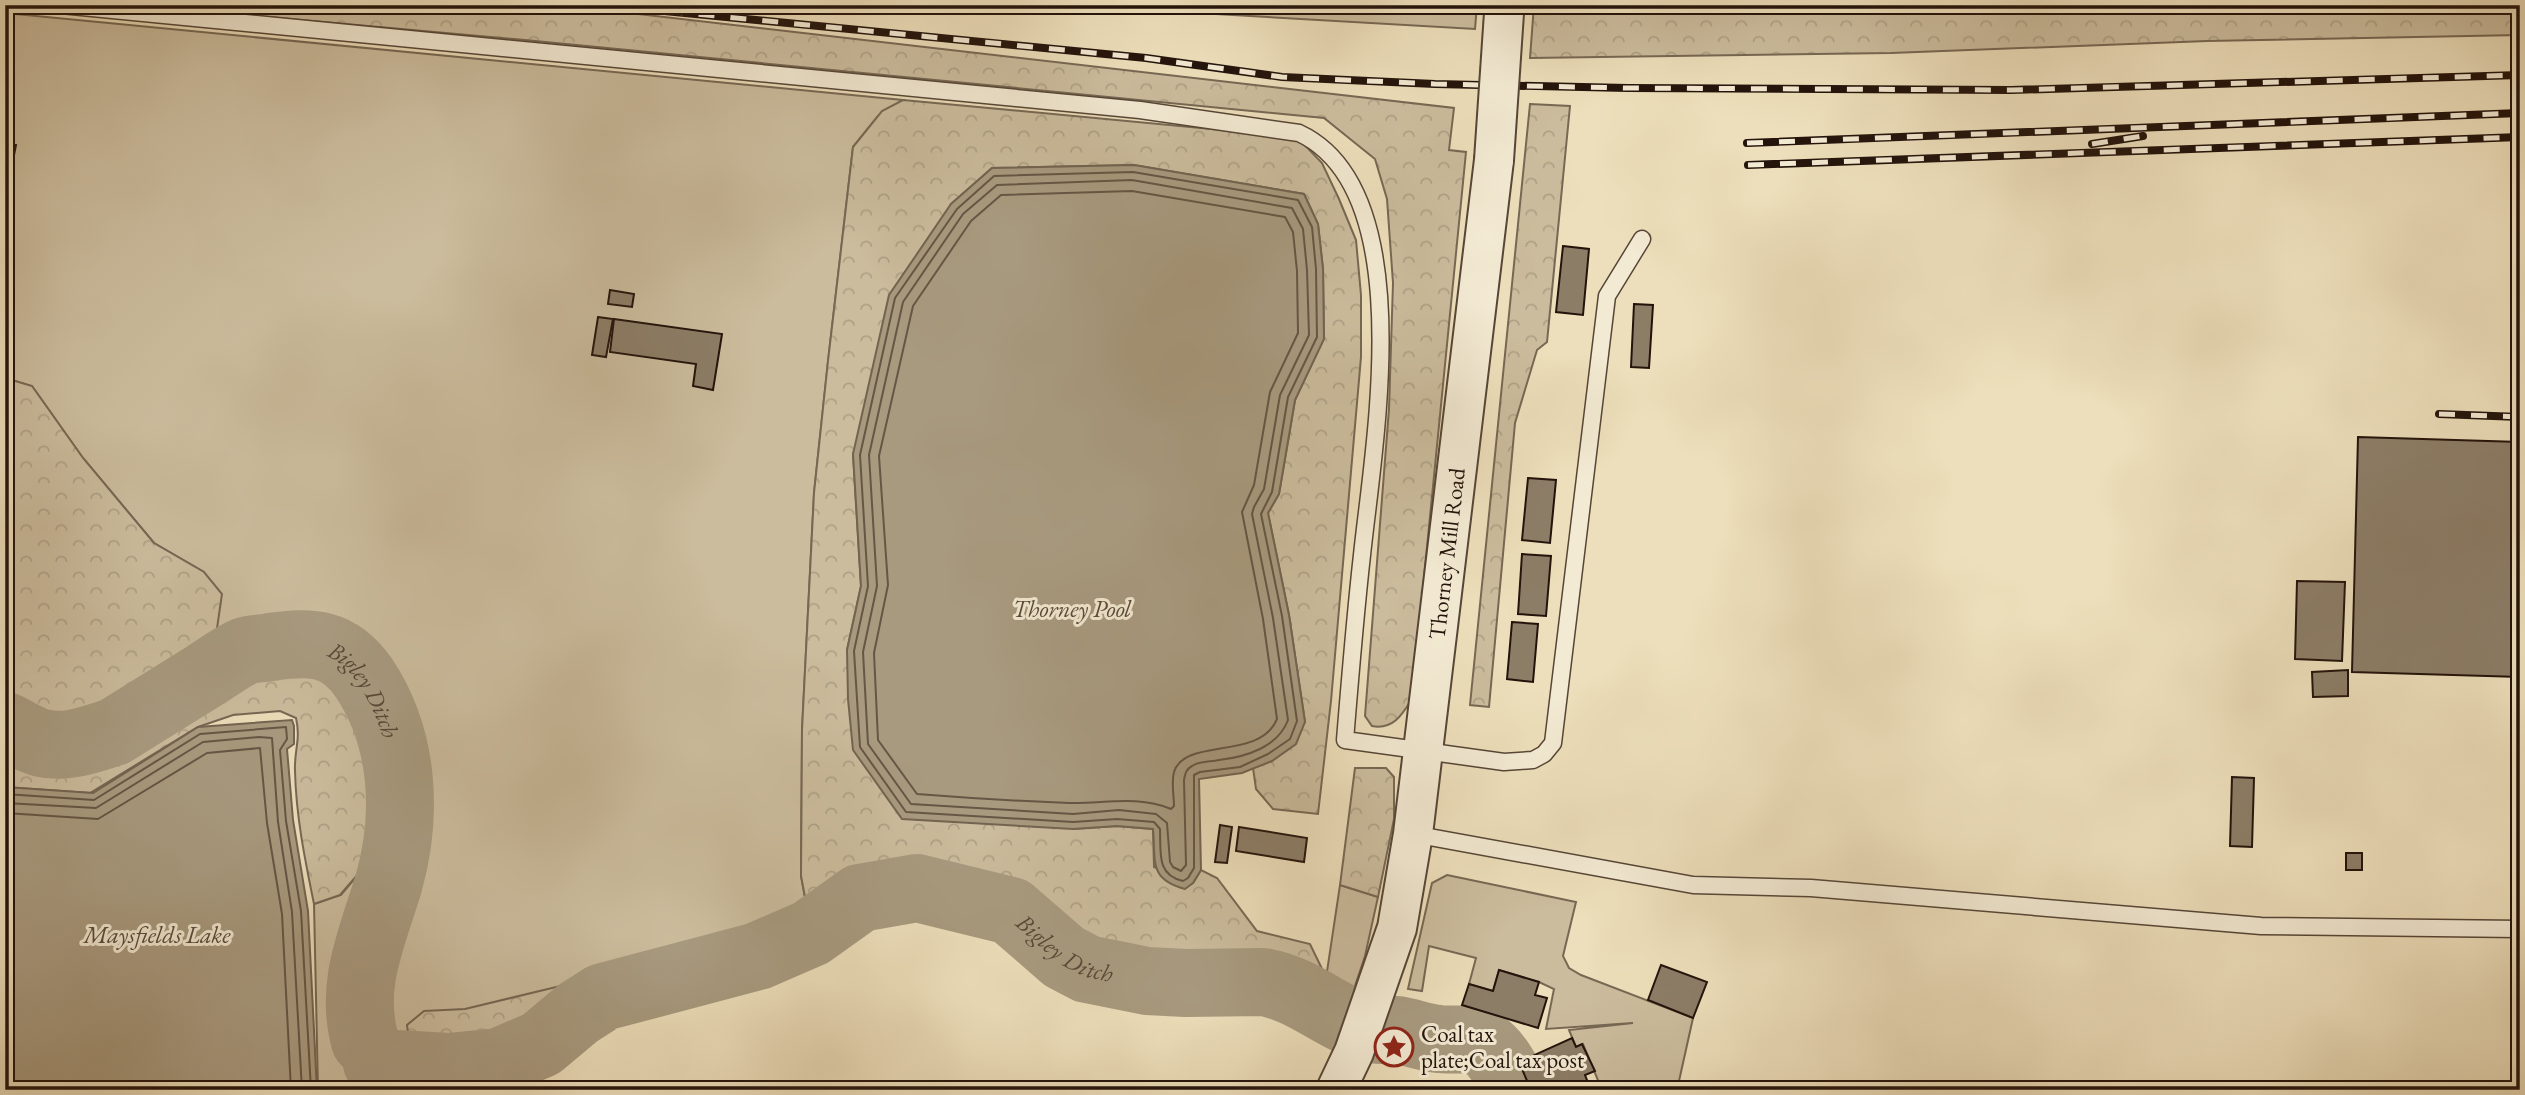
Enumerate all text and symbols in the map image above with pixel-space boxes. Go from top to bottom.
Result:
street label: Thorney Mill Road [1422,466,1472,641]
water label: Thorney Pool [1013,593,1132,624]
water label: Bigley Ditch [322,634,406,742]
water label: Bigley Ditch [1009,906,1116,989]
water label: Maysfields Lake [82,919,231,950]
place label: Coal tax plate;Coal tax post [1421,1019,1585,1075]
place icon: Coal tax plate;Coal tax post [1373,1026,1415,1068]

